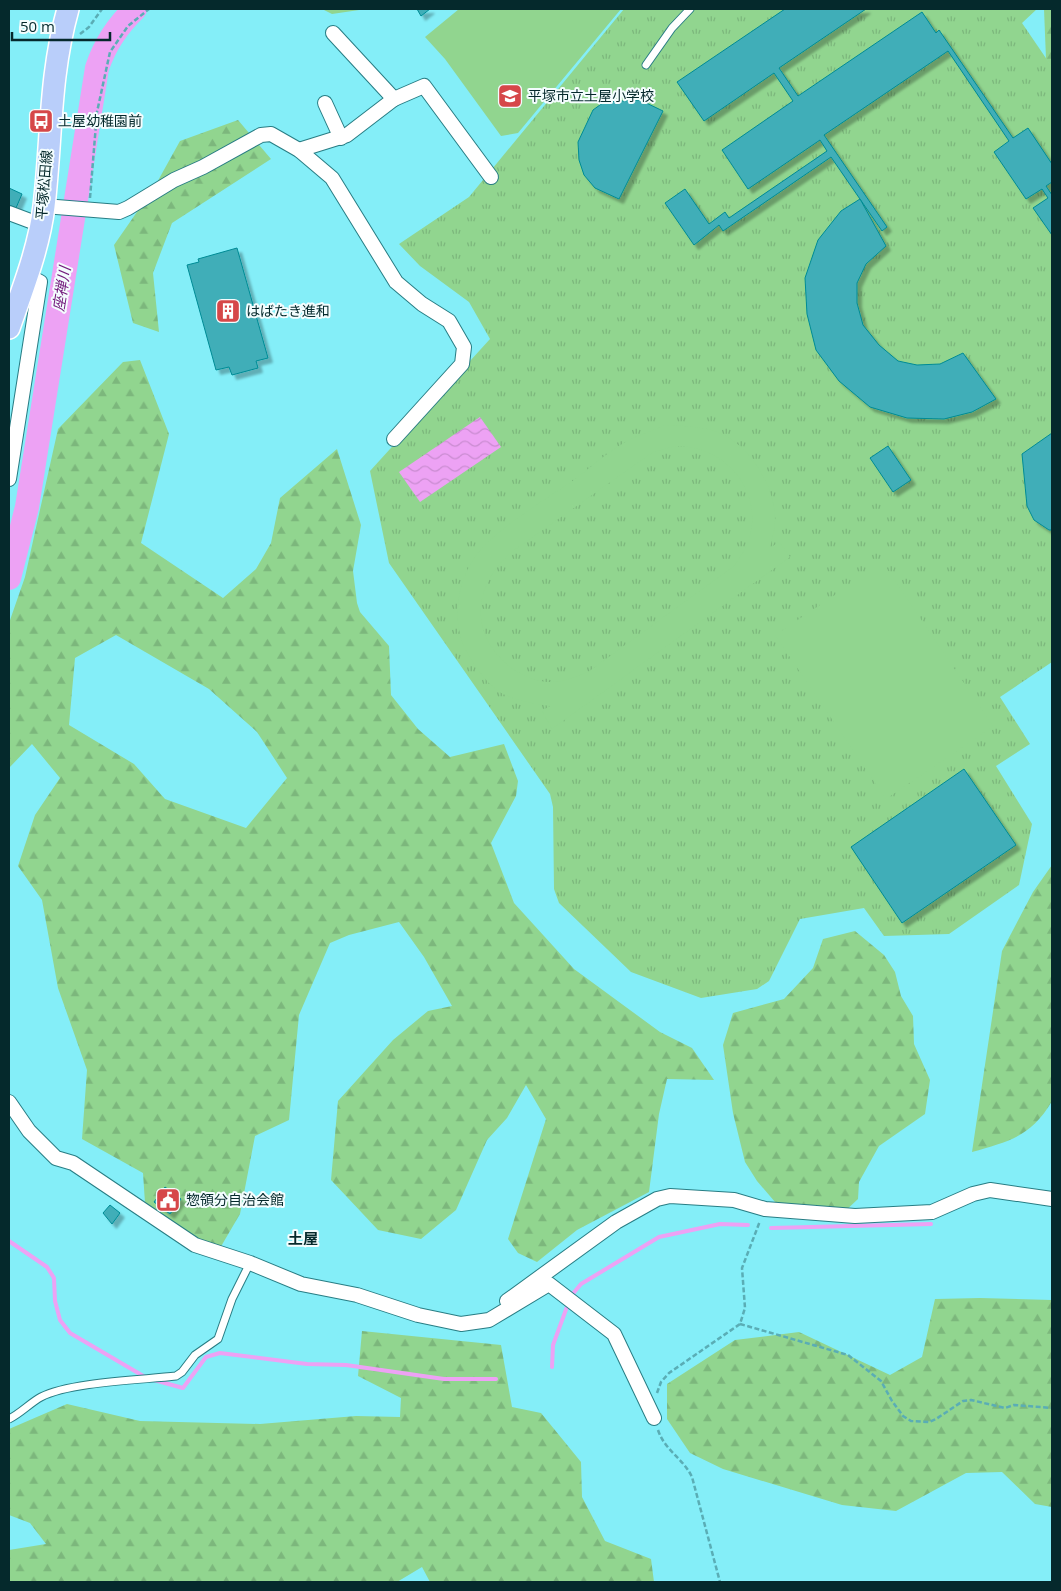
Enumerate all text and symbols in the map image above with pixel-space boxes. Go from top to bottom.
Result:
scale bar [12,10,110,42]
text: 50 m [20,16,55,36]
school or university icon: 平塚市立土屋小学校 [497,83,523,109]
place label: 平塚市立土屋小学校 [528,86,654,105]
bus stop icon: 土屋幼稚園前 [28,108,54,134]
place label: 土屋幼稚園前 [58,111,142,130]
street label: 平塚松田線 [31,149,56,221]
water label: 座禅川 [48,263,75,313]
building icon: はばたき進和 [215,298,241,324]
place label: はばたき進和 [246,301,330,320]
public building icon: 惣領分自治会館 [155,1187,181,1213]
place label: 惣領分自治会館 [186,1190,284,1209]
district label: 土屋 [288,1228,318,1248]

